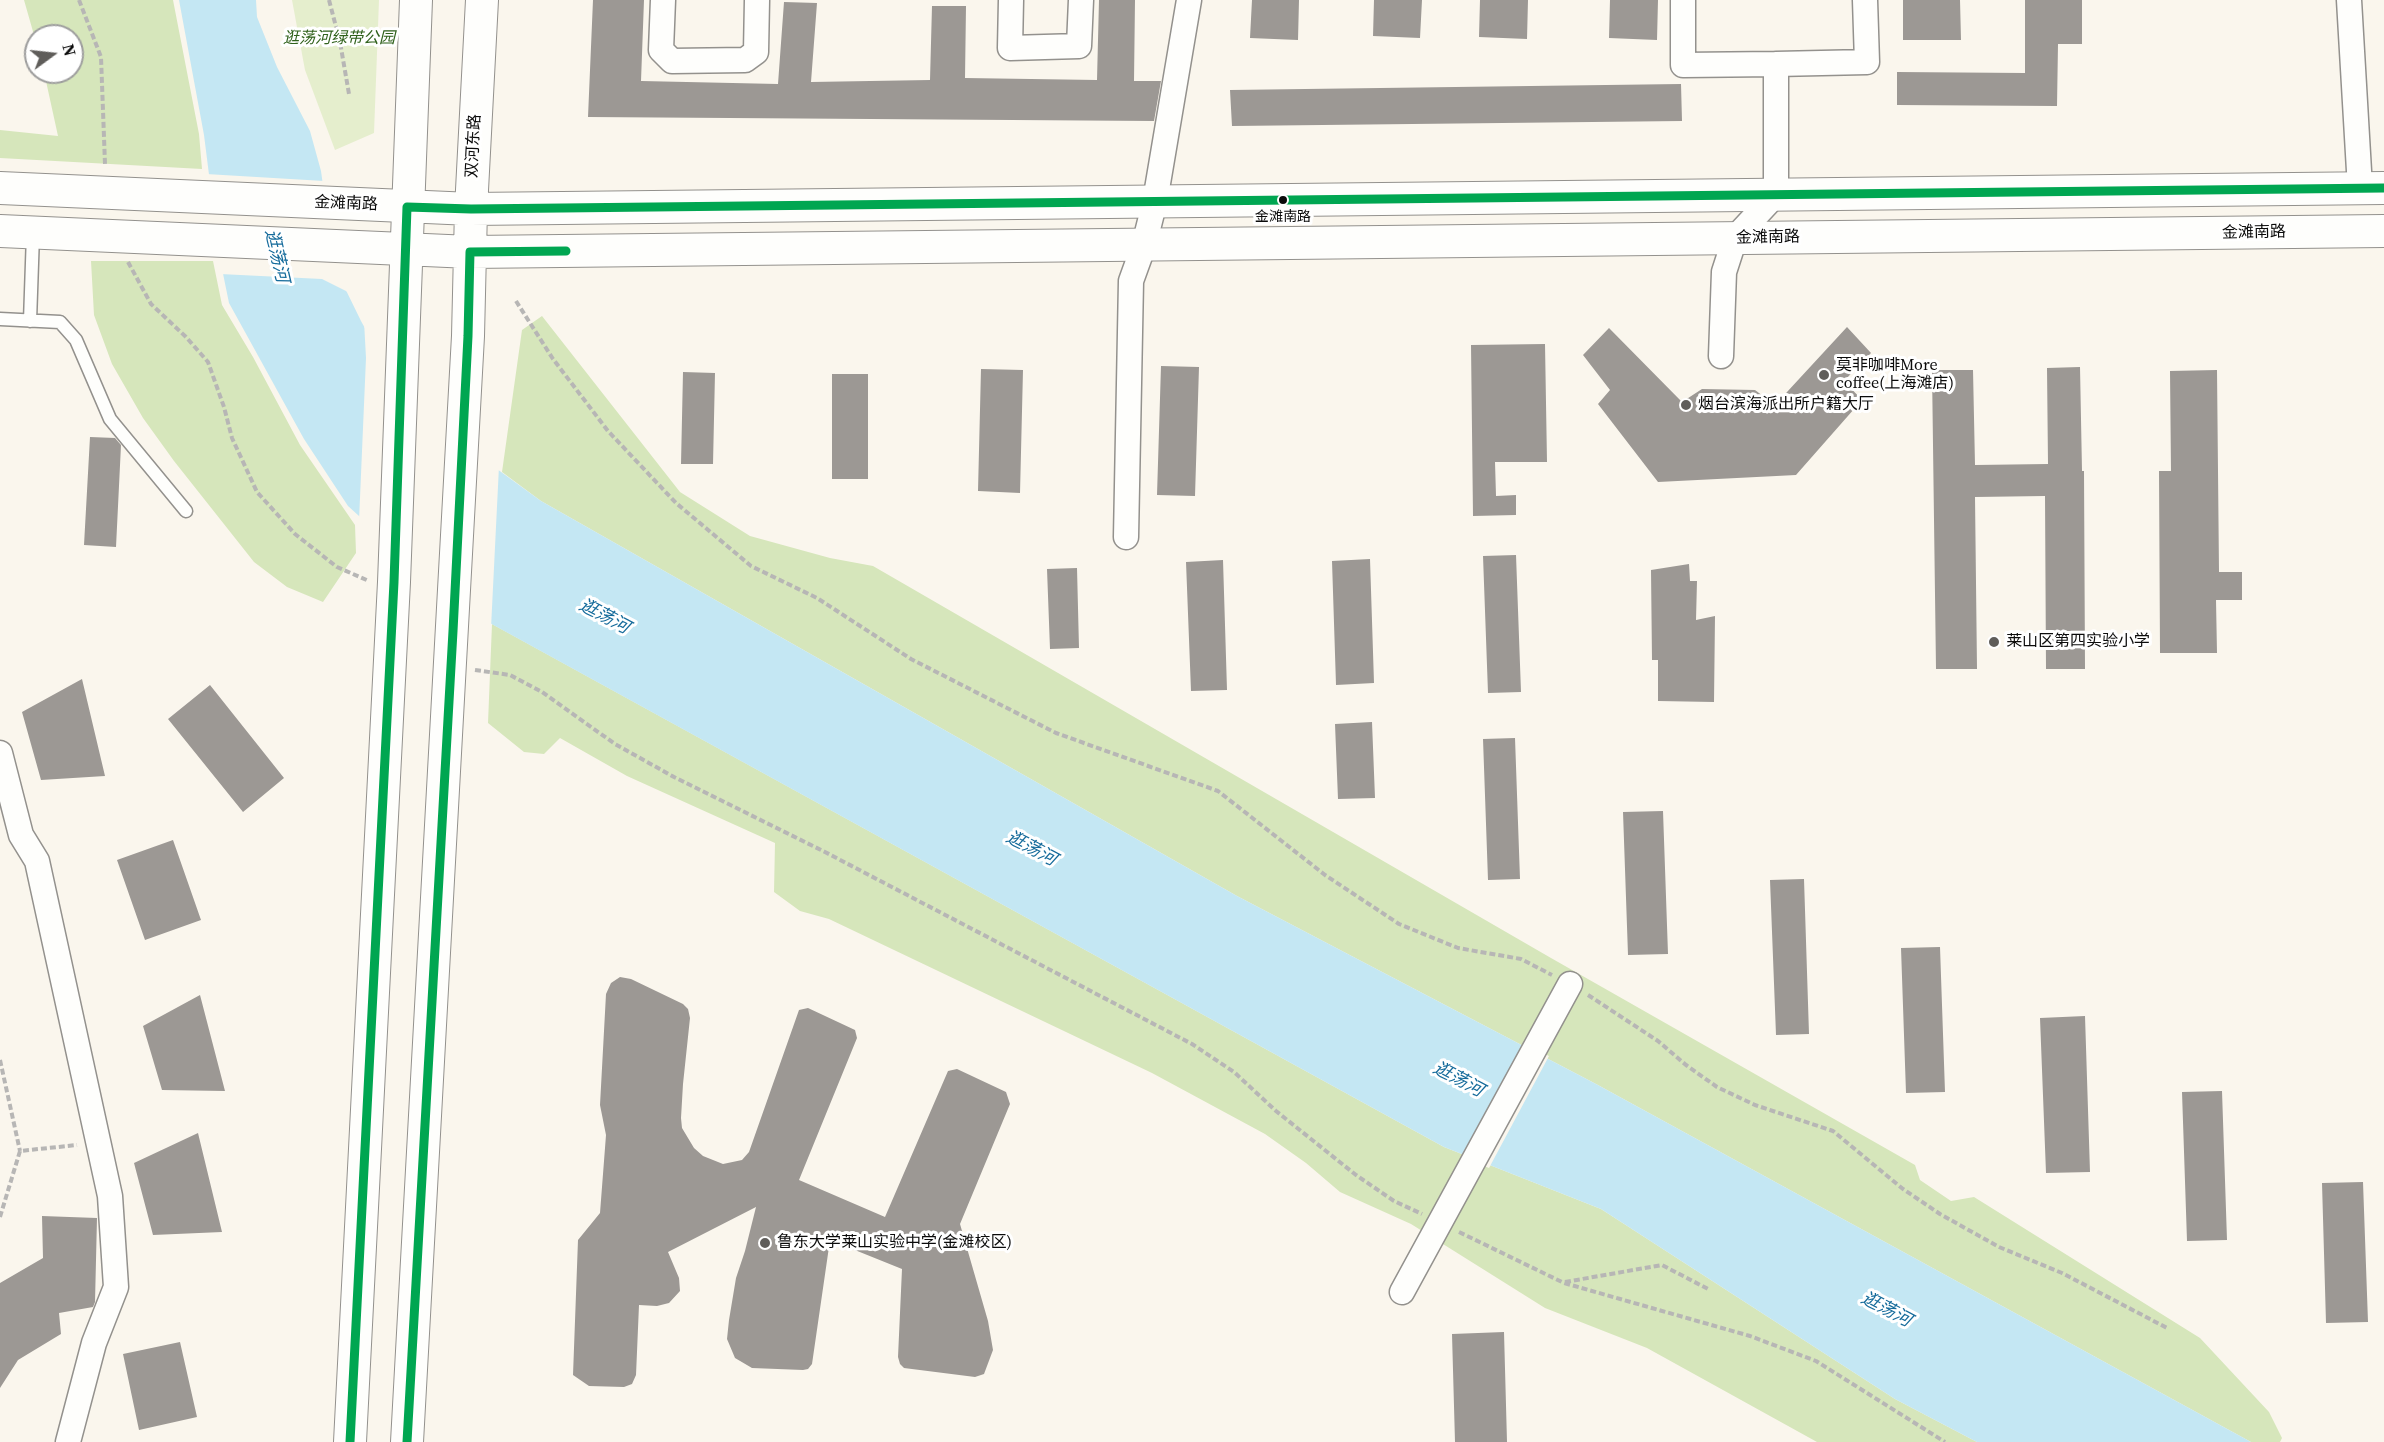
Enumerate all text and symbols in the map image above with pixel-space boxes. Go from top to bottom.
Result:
north arrow [24,24,84,84]
park label: 逛荡河绿带公园 [283,29,395,49]
text: N [57,41,82,58]
street label: 双河东路 [463,114,485,178]
street label: 金滩南路 [314,193,378,215]
marker: 金滩南路 [1277,194,1289,206]
place label: 金滩南路 [1255,209,1311,225]
street label: 金滩南路 [2222,223,2286,243]
water label: 逛荡河 [259,227,293,285]
street label: 金滩南路 [1736,228,1800,248]
place label: 莫非咖啡More coffee(上海滩店) [1836,356,1954,394]
marker: 莫非咖啡More coffee(上海滩店) [1817,368,1831,382]
place label: 烟台滨海派出所户籍大厅 [1698,395,1874,415]
marker: 烟台滨海派出所户籍大厅 [1679,398,1693,412]
water label: 逛荡河 [575,595,633,639]
place label: 莱山区第四实验小学 [2006,632,2150,652]
marker: 莱山区第四实验小学 [1987,635,2001,649]
water label: 逛荡河 [1002,827,1060,871]
water label: 逛荡河 [1429,1058,1487,1102]
place label: 鲁东大学莱山实验中学(金滩校区) [777,1233,1012,1253]
marker: 鲁东大学莱山实验中学(金滩校区) [758,1236,772,1250]
water label: 逛荡河 [1857,1288,1915,1332]

